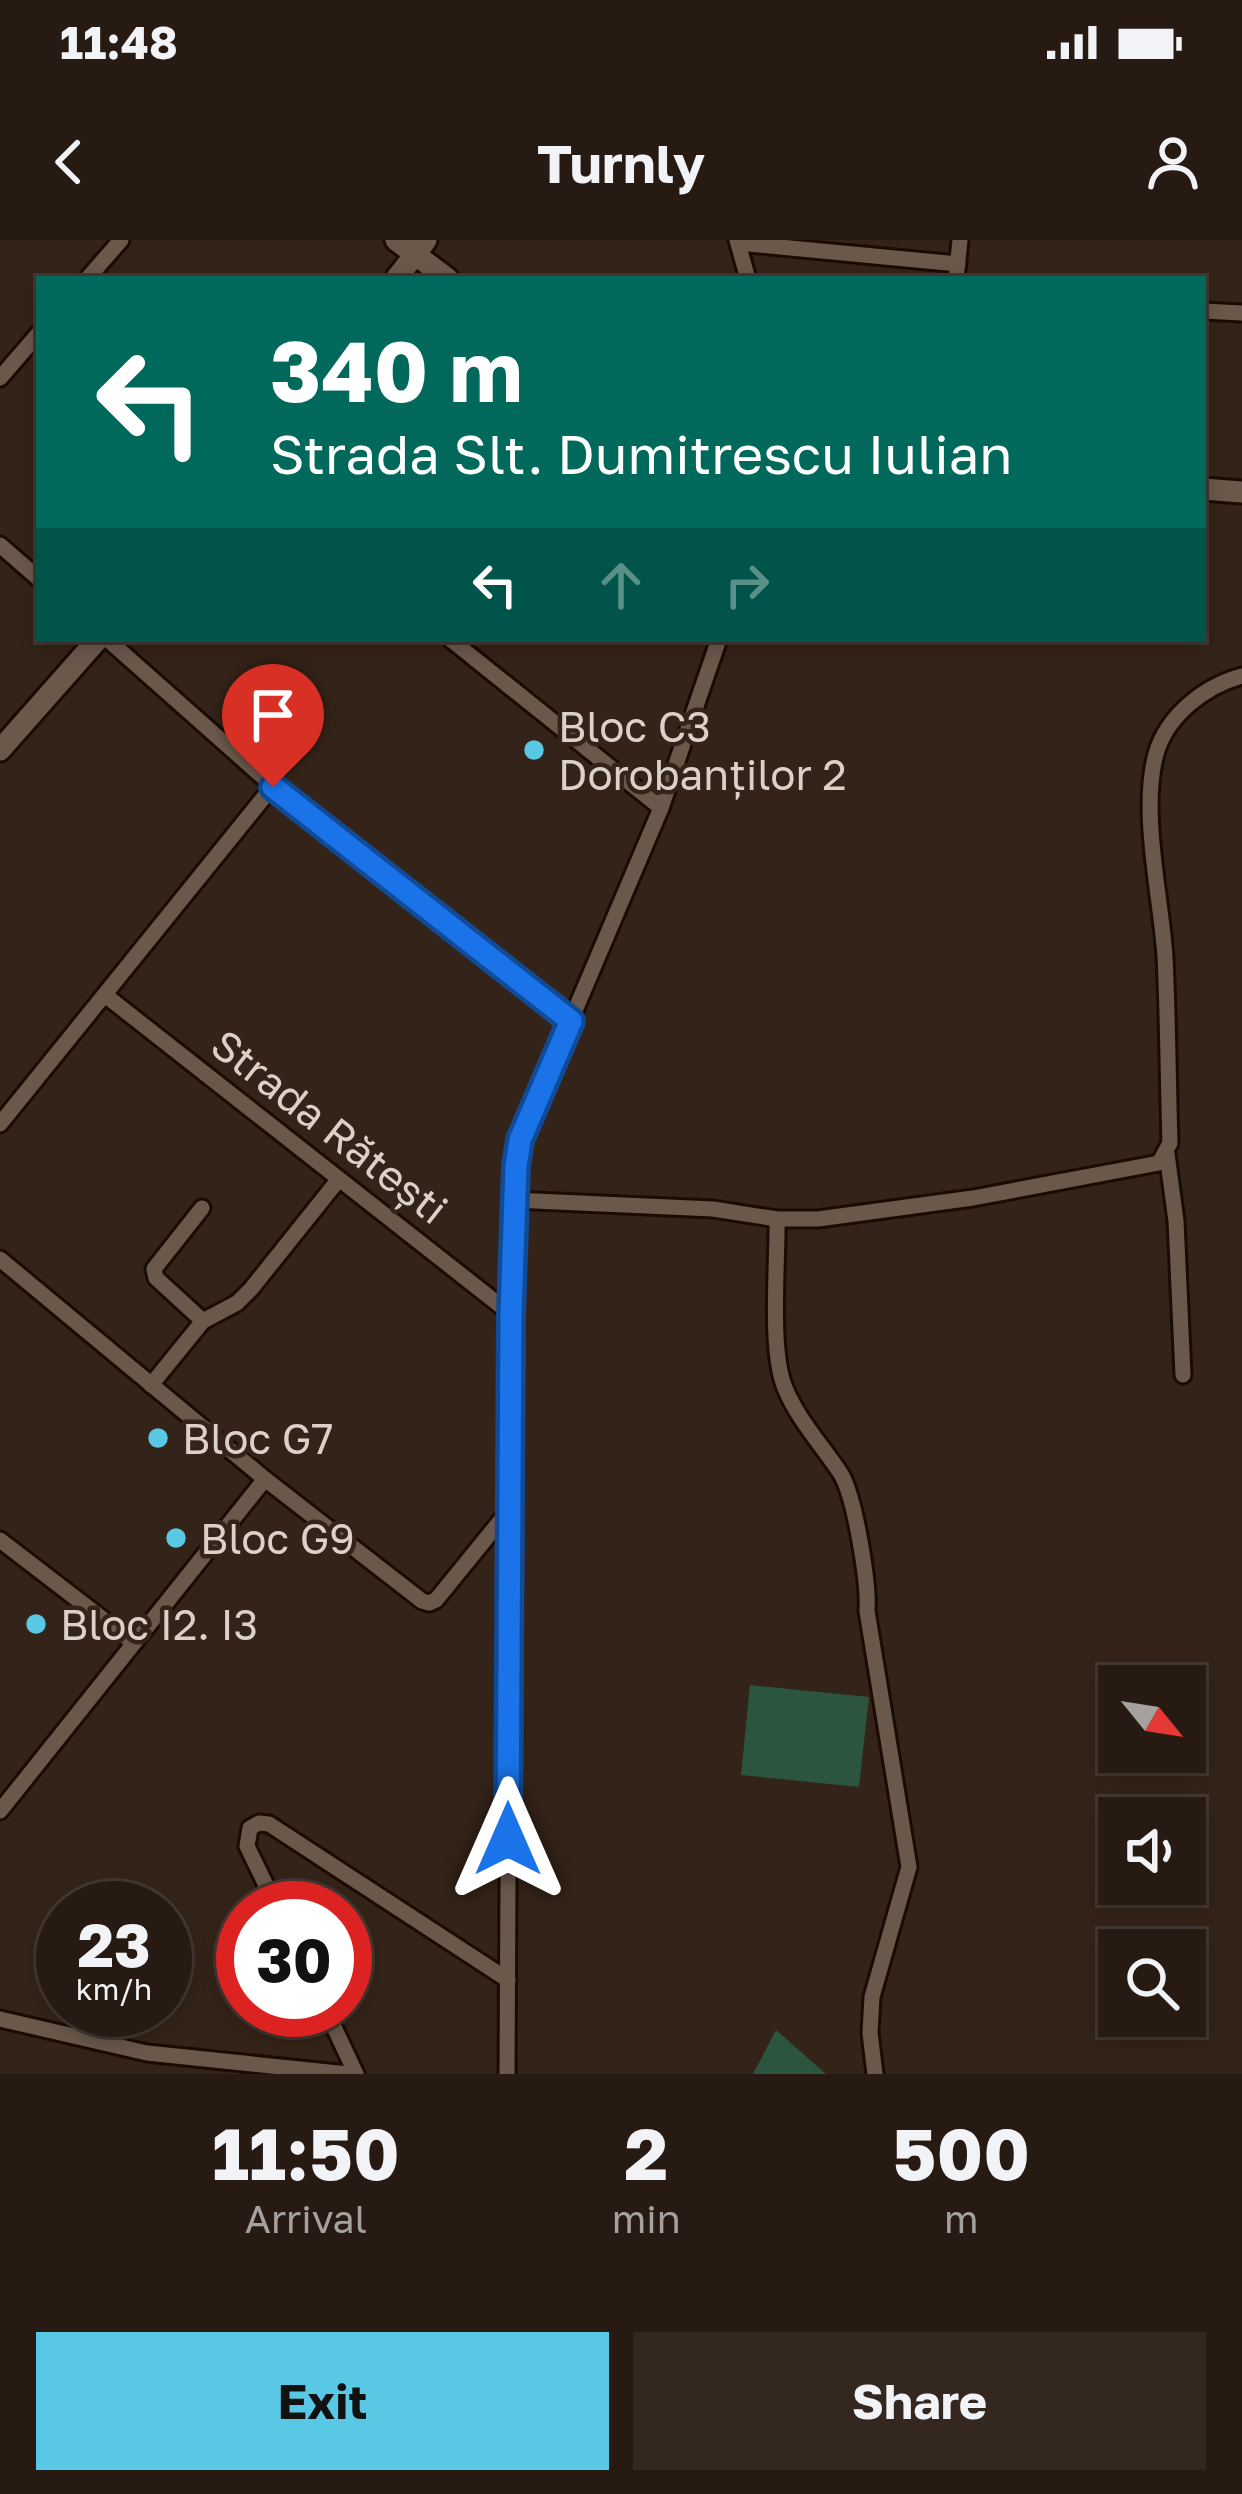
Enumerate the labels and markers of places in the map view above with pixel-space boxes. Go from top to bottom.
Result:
pin [222,664,324,787]
place label: Bloc C3 Dorobanților 2 [558,701,847,800]
marker: Bloc C3 Dorobanților 2 [521,737,547,763]
place label: Bloc G7 [182,1413,334,1463]
marker: Bloc G7 [145,1425,171,1451]
place label: Bloc G9 [200,1513,355,1563]
marker: Bloc G9 [163,1525,189,1551]
place label: Bloc I2. I3 [60,1599,258,1649]
marker: Bloc I2. I3 [23,1611,49,1637]

